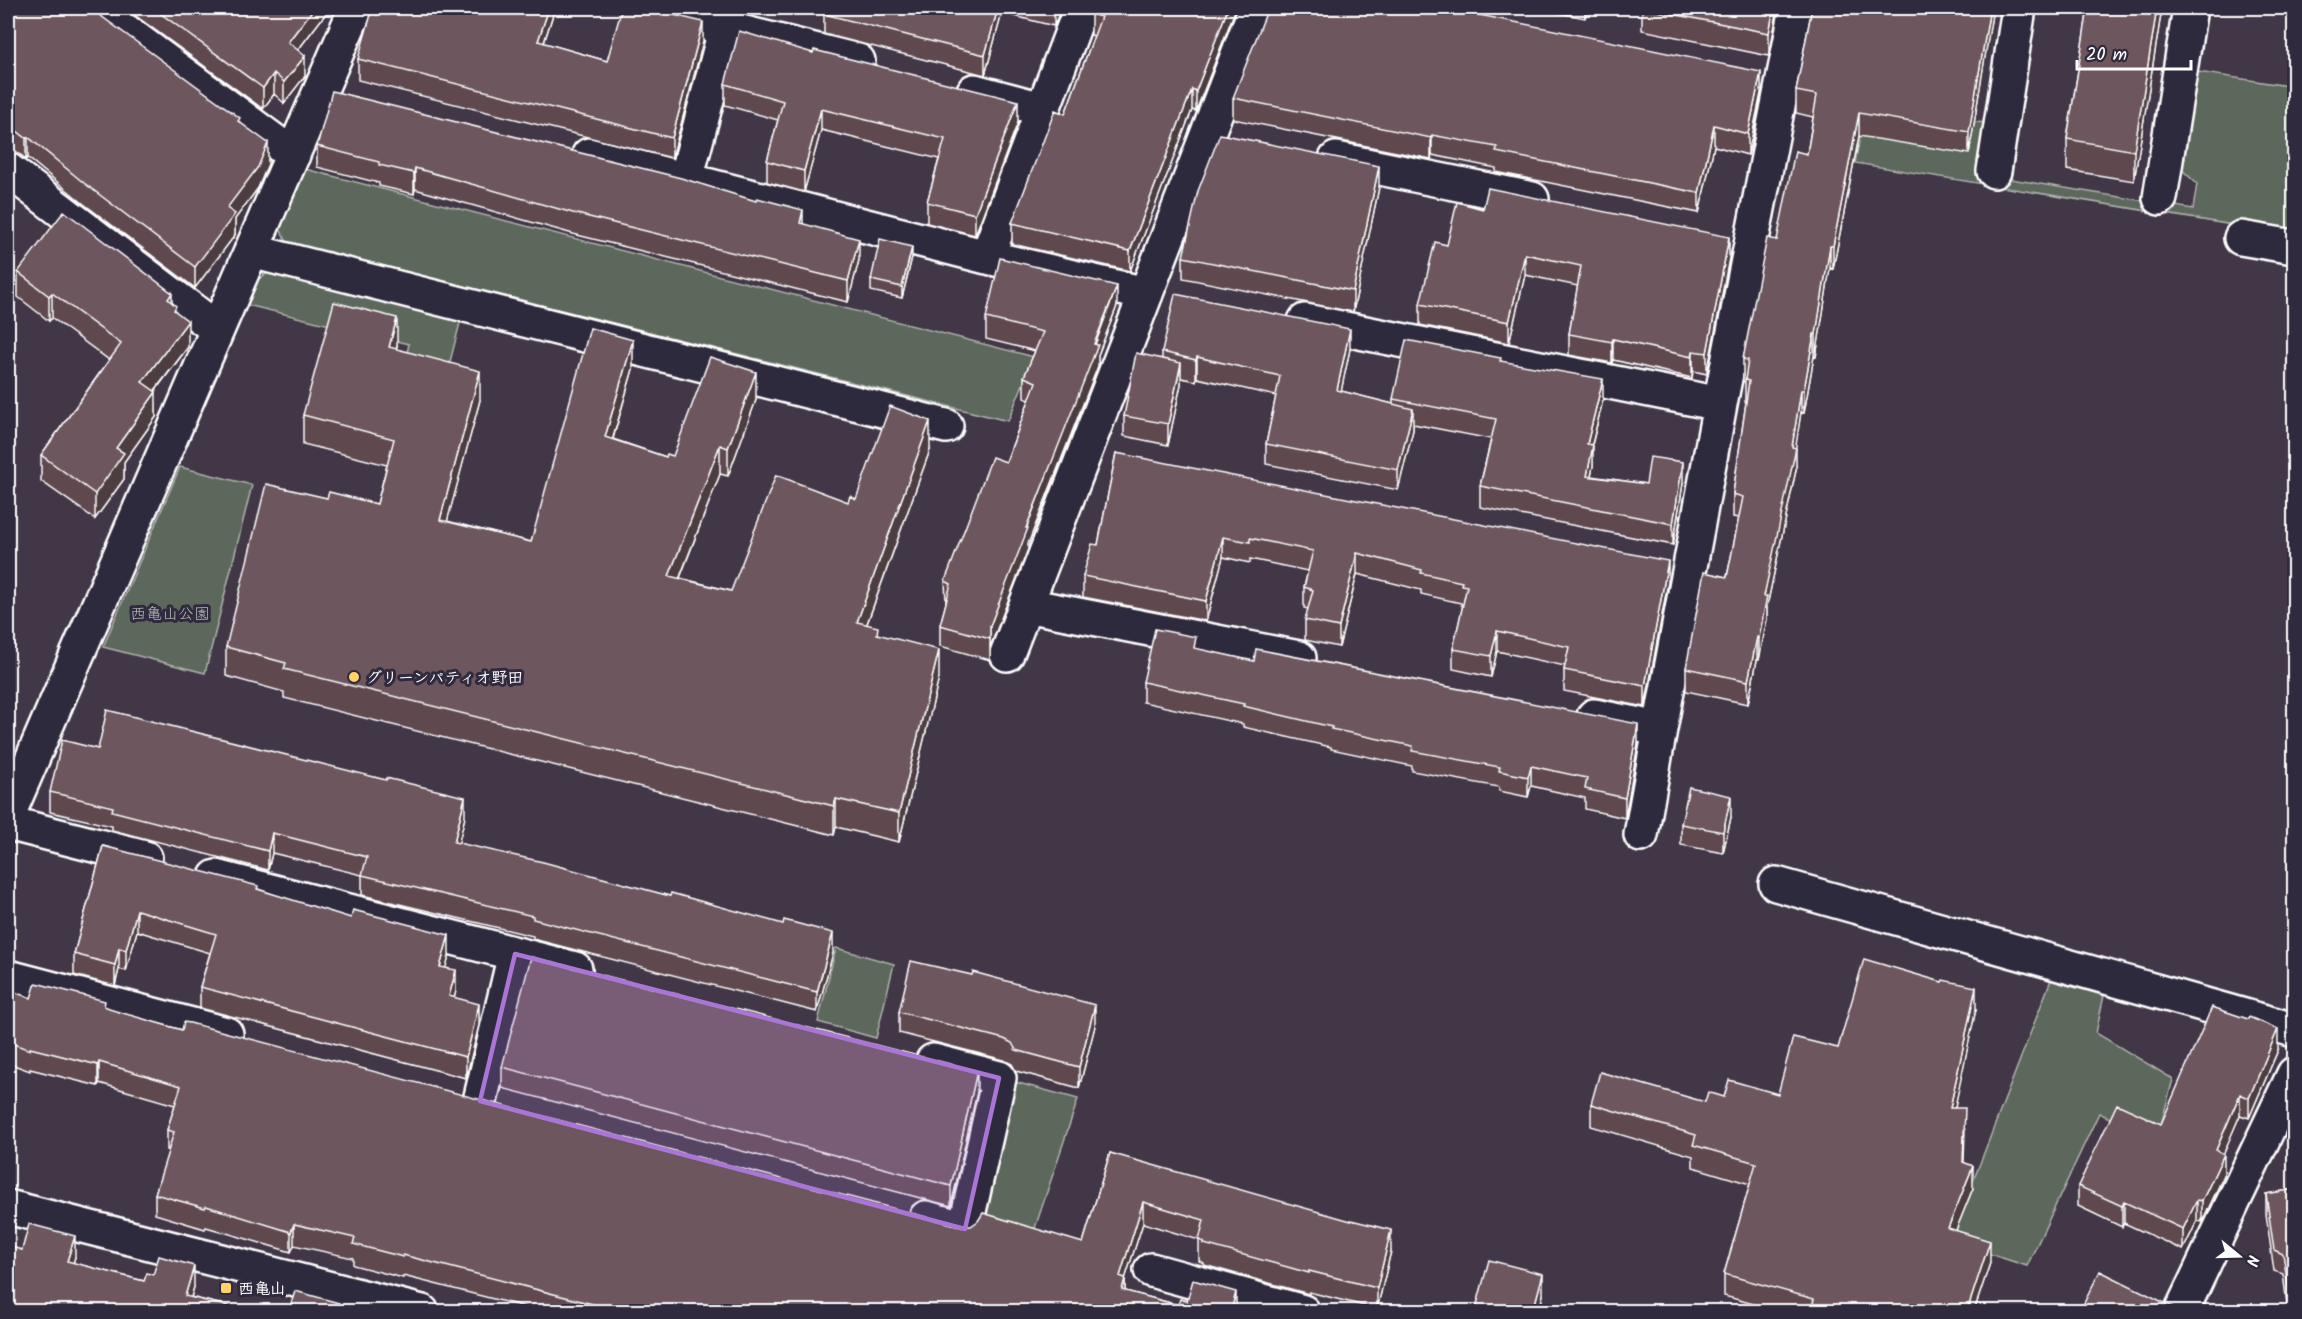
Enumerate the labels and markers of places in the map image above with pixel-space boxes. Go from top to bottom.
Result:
place label: グリーンパティオ野田 [366,666,523,691]
marker: グリーンパティオ野田 [347,670,361,684]
place label: 西亀山 [238,1277,286,1302]
marker: 西亀山 [219,1281,233,1295]

